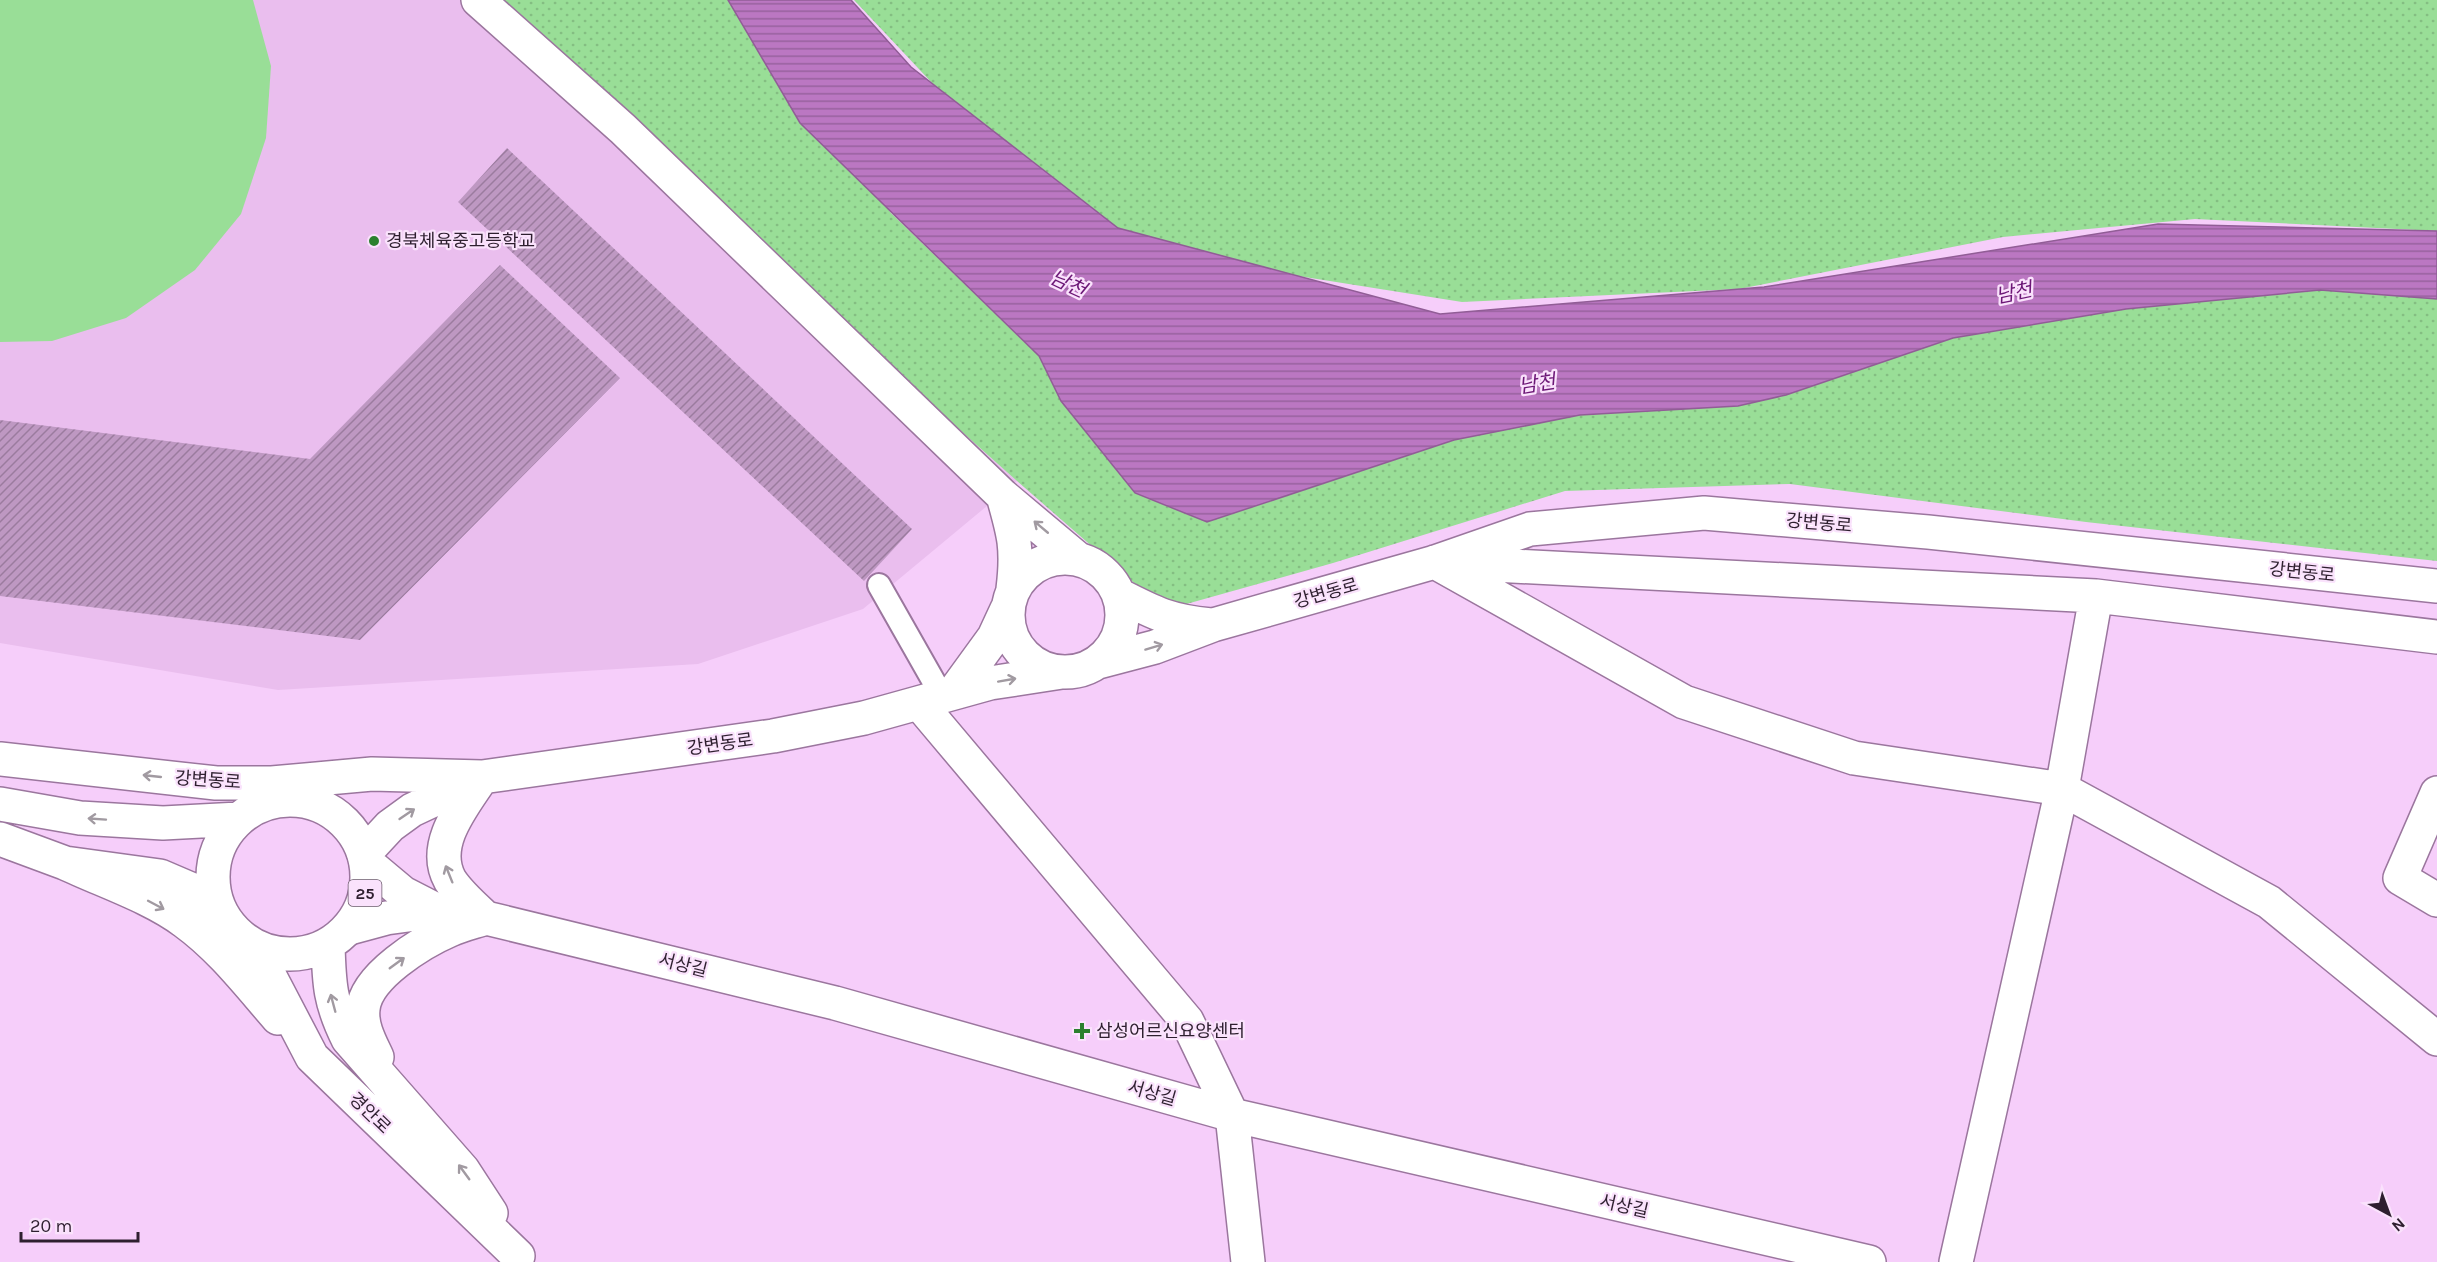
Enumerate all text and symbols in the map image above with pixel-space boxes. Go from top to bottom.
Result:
place label: 경북체육중고등학교 [386,230,535,252]
marker: 경북체육중고등학교 [367,234,381,248]
water label: 남천 [1046,266,1092,303]
water label: 남천 [1994,277,2037,308]
water label: 남천 [1517,369,1560,398]
street label: 강변동로 [1785,509,1853,537]
one-way arrow [1033,521,1049,534]
street label: 강변동로 [2268,558,2336,586]
street label: 강변동로 [1291,573,1361,613]
one-way arrow [1144,640,1163,651]
one-way arrow [997,674,1017,685]
street label: 강변동로 [686,728,754,760]
street label: 강변동로 [174,767,242,793]
one-way arrow [142,770,162,781]
one-way arrow [398,808,415,820]
one-way arrow [87,813,107,824]
one-way arrow [443,865,454,883]
road number: 25 [348,880,382,906]
one-way arrow [147,899,164,911]
street label: 서상길 [656,948,710,982]
one-way arrow [389,956,405,969]
one-way arrow [326,994,338,1013]
place label: 삼성어르신요양센터 [1096,1020,1245,1042]
marker: 삼성어르신요양센터 [1073,1022,1091,1040]
street label: 서상길 [1125,1076,1179,1110]
street label: 경안로 [344,1088,396,1138]
one-way arrow [458,1164,470,1180]
north arrow [2359,1184,2419,1244]
street label: 서상길 [1597,1190,1651,1222]
scale bar [21,1205,138,1243]
text: N [2388,1214,2409,1236]
text: 20 m [30,1215,72,1237]

